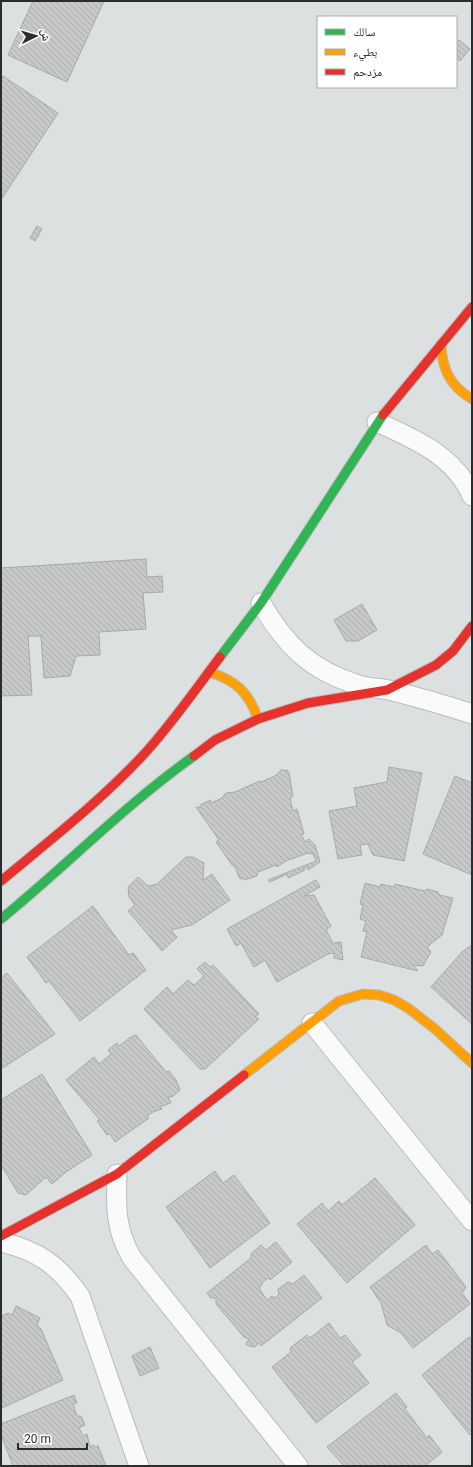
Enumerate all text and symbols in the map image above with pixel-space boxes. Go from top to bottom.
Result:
north arrow [16,16,56,56]
legend [317,16,457,88]
text: سالك [353,25,375,39]
text: ش [37,29,52,42]
text: بطيء [353,45,377,62]
text: مزدحم [353,65,382,80]
scale bar [18,1425,87,1451]
text: 20 m [24,1432,51,1446]

